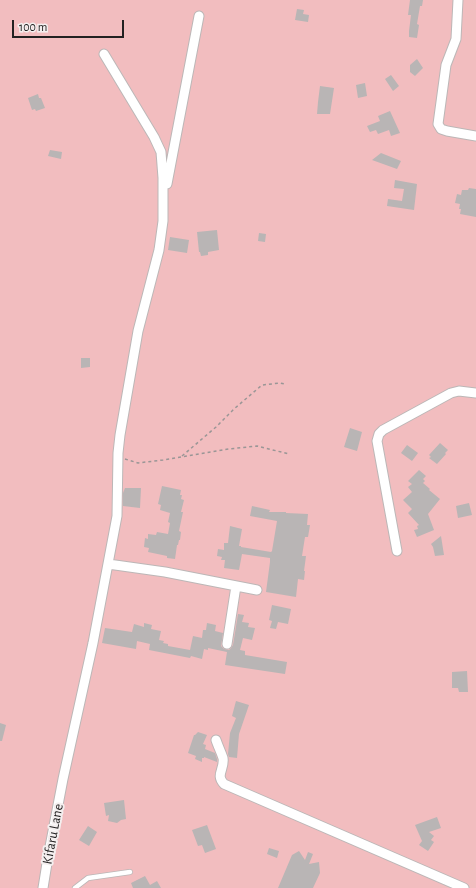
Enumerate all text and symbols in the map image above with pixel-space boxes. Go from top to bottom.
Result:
scale bar [14,12,126,38]
text: 100 m [19,21,47,33]
street label: Kifaru Lane [39,802,67,866]

